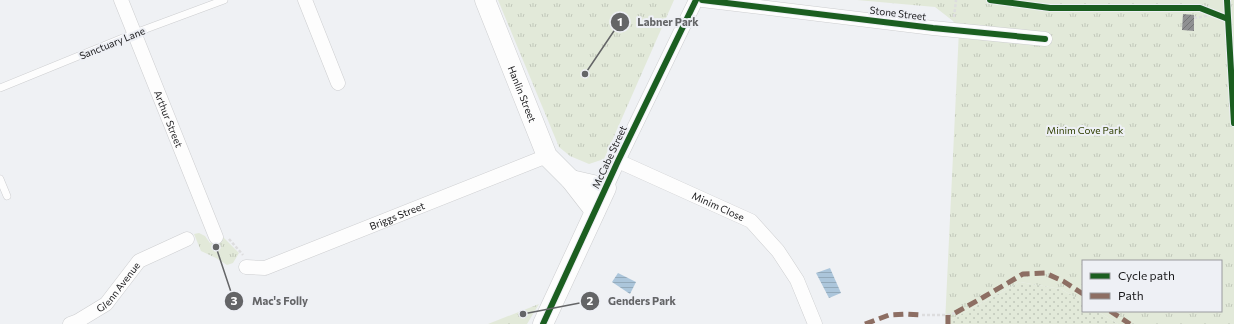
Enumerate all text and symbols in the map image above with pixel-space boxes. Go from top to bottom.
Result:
street label: Stone Street [869,4,927,22]
callout: Labner Park [610,10,707,33]
text: 1 [617,14,623,28]
text: Labner Park [637,15,699,28]
street label: Sanctuary Lane [77,24,147,62]
street label: Hanlin Street [506,64,539,124]
street label: Arthur Street [152,88,185,149]
street label: McCabe Street [589,124,629,190]
park label: Minim Cove Park [1047,124,1124,136]
street label: Minim Close [690,189,746,223]
street label: Briggs Street [367,199,426,232]
street label: Glenn Avenue [94,259,142,314]
legend [1082,260,1222,312]
text: Cycle path [1118,268,1175,282]
text: Path [1118,288,1144,302]
callout: Genders Park [580,289,684,312]
callout: Mac's Folly [224,290,316,313]
text: 3 [231,293,238,307]
text: 2 [587,293,594,307]
text: Mac's Folly [252,294,308,307]
text: Genders Park [608,294,677,307]

